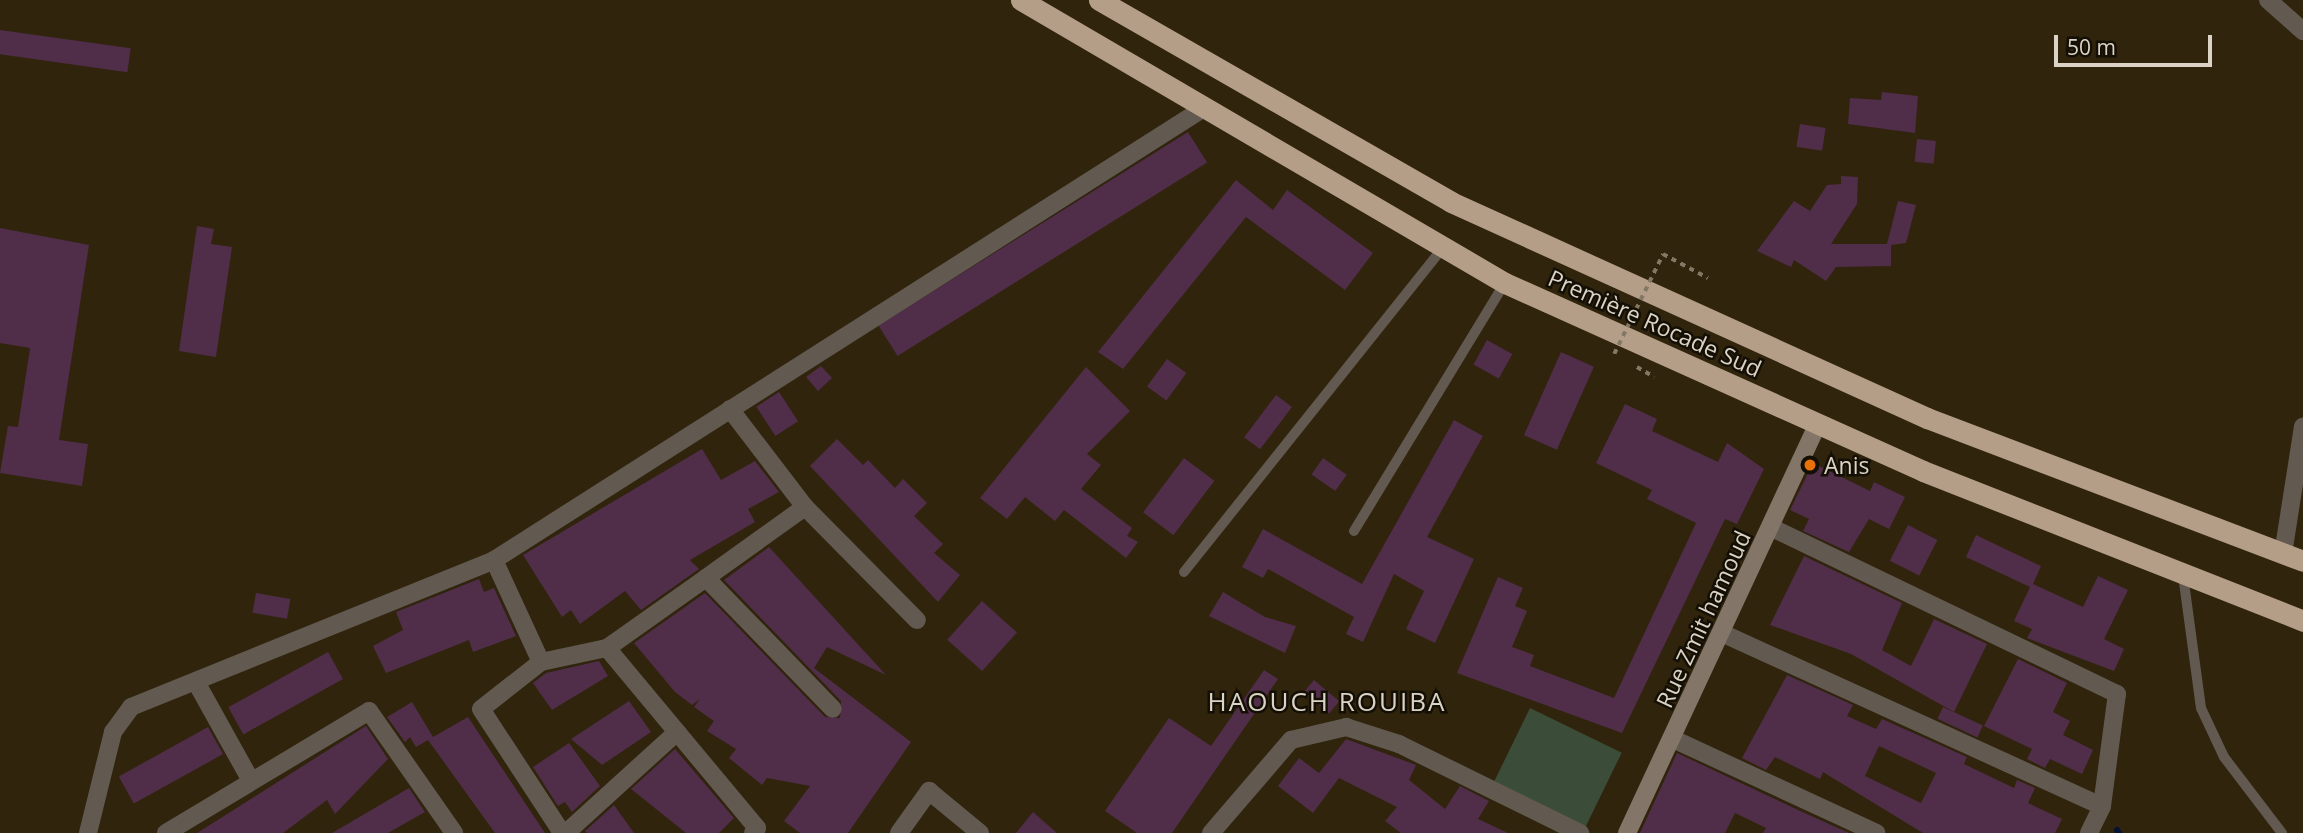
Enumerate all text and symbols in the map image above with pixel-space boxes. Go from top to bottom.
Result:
scale bar [2058,21,2216,65]
text: 50 m [2067,33,2116,61]
street label: Première Rocade Sud [1544,264,1766,382]
place label: Anis [1824,451,1869,479]
marker: Anis [1802,457,1818,473]
street label: Rue Zmit hamoud [1650,526,1756,712]
district label: HAOUCH ROUIBA [1209,686,1445,718]

